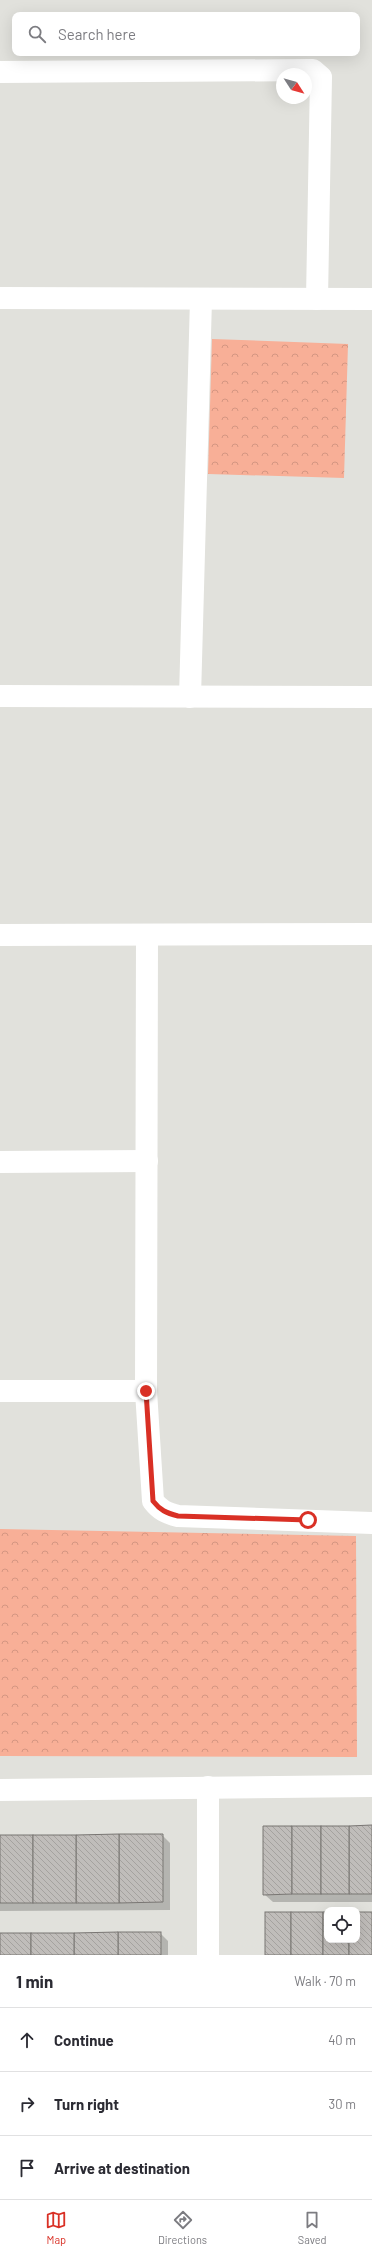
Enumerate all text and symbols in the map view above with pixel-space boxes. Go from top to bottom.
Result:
search box [12,12,360,56]
icon: search [26,23,48,45]
text: Search here [58,25,136,43]
north arrow [276,68,312,104]
route end [137,1382,155,1400]
route start [299,1511,317,1529]
map controls [324,1907,360,1943]
button: locate [324,1907,360,1943]
text: 1 min [16,1971,53,1991]
text: Walk · 70 m [294,1973,356,1989]
icon: ahead [16,2029,38,2051]
text: Continue [54,2031,114,2049]
text: 40 m [328,2032,356,2048]
icon: right [16,2093,38,2115]
text: Turn right [54,2095,119,2113]
text: 30 m [329,2096,356,2112]
icon: arrive [16,2157,38,2179]
text: Arrive at destination [54,2159,190,2177]
tab: Map [45,2209,67,2246]
tab: Directions [158,2209,207,2246]
tab: Saved [298,2209,327,2246]

